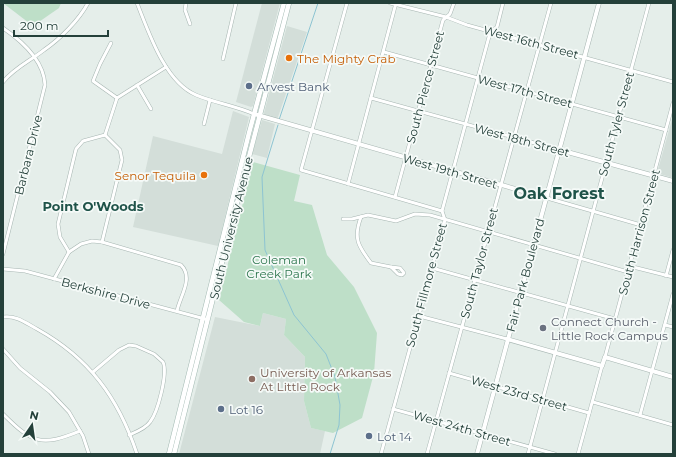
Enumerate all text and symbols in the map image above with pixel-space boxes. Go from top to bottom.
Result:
scale bar [14,12,108,38]
text: 200 m [20,18,59,33]
street label: West 16th Street [482,22,580,62]
street label: South Pierce Street [403,29,447,145]
place label: The Mighty Crab [297,51,396,66]
marker: The Mighty Crab [284,53,294,63]
street label: South Tyler Street [595,70,637,178]
street label: West 17th Street [476,71,574,111]
place label: Arvest Bank [257,79,330,94]
marker: Arvest Bank [244,81,254,91]
street label: Barbara Drive [11,113,45,197]
street label: West 18th Street [473,120,571,160]
street label: West 19th Street [401,150,499,192]
street label: South University Avenue [206,155,256,301]
street label: South Harrison Street [615,167,663,296]
place label: Senor Tequila [115,168,196,183]
marker: Senor Tequila [199,170,209,180]
district label: Oak Forest [513,184,605,203]
district label: Point O'Woods [42,198,144,214]
street label: South Taylor Street [457,206,501,320]
street label: Fair Park Boulevard [503,216,547,334]
street label: South Fillmore Street [402,221,450,349]
park label: Coleman Creek Park [246,252,313,281]
street label: Berkshire Drive [60,274,152,312]
place label: Connect Church - Little Rock Campus [551,314,668,343]
marker: Connect Church - Little Rock Campus [538,323,548,333]
place label: University of Arkansas At Little Rock [260,365,392,394]
street label: West 23rd Street [469,372,569,414]
marker: University of Arkansas At Little Rock [247,374,257,384]
place label: Lot 16 [229,402,263,417]
marker: Lot 16 [216,404,226,414]
north arrow [12,405,52,445]
text: N [28,407,40,423]
street label: West 24th Street [412,407,513,449]
place label: Lot 14 [377,429,412,444]
marker: Lot 14 [364,431,374,441]

